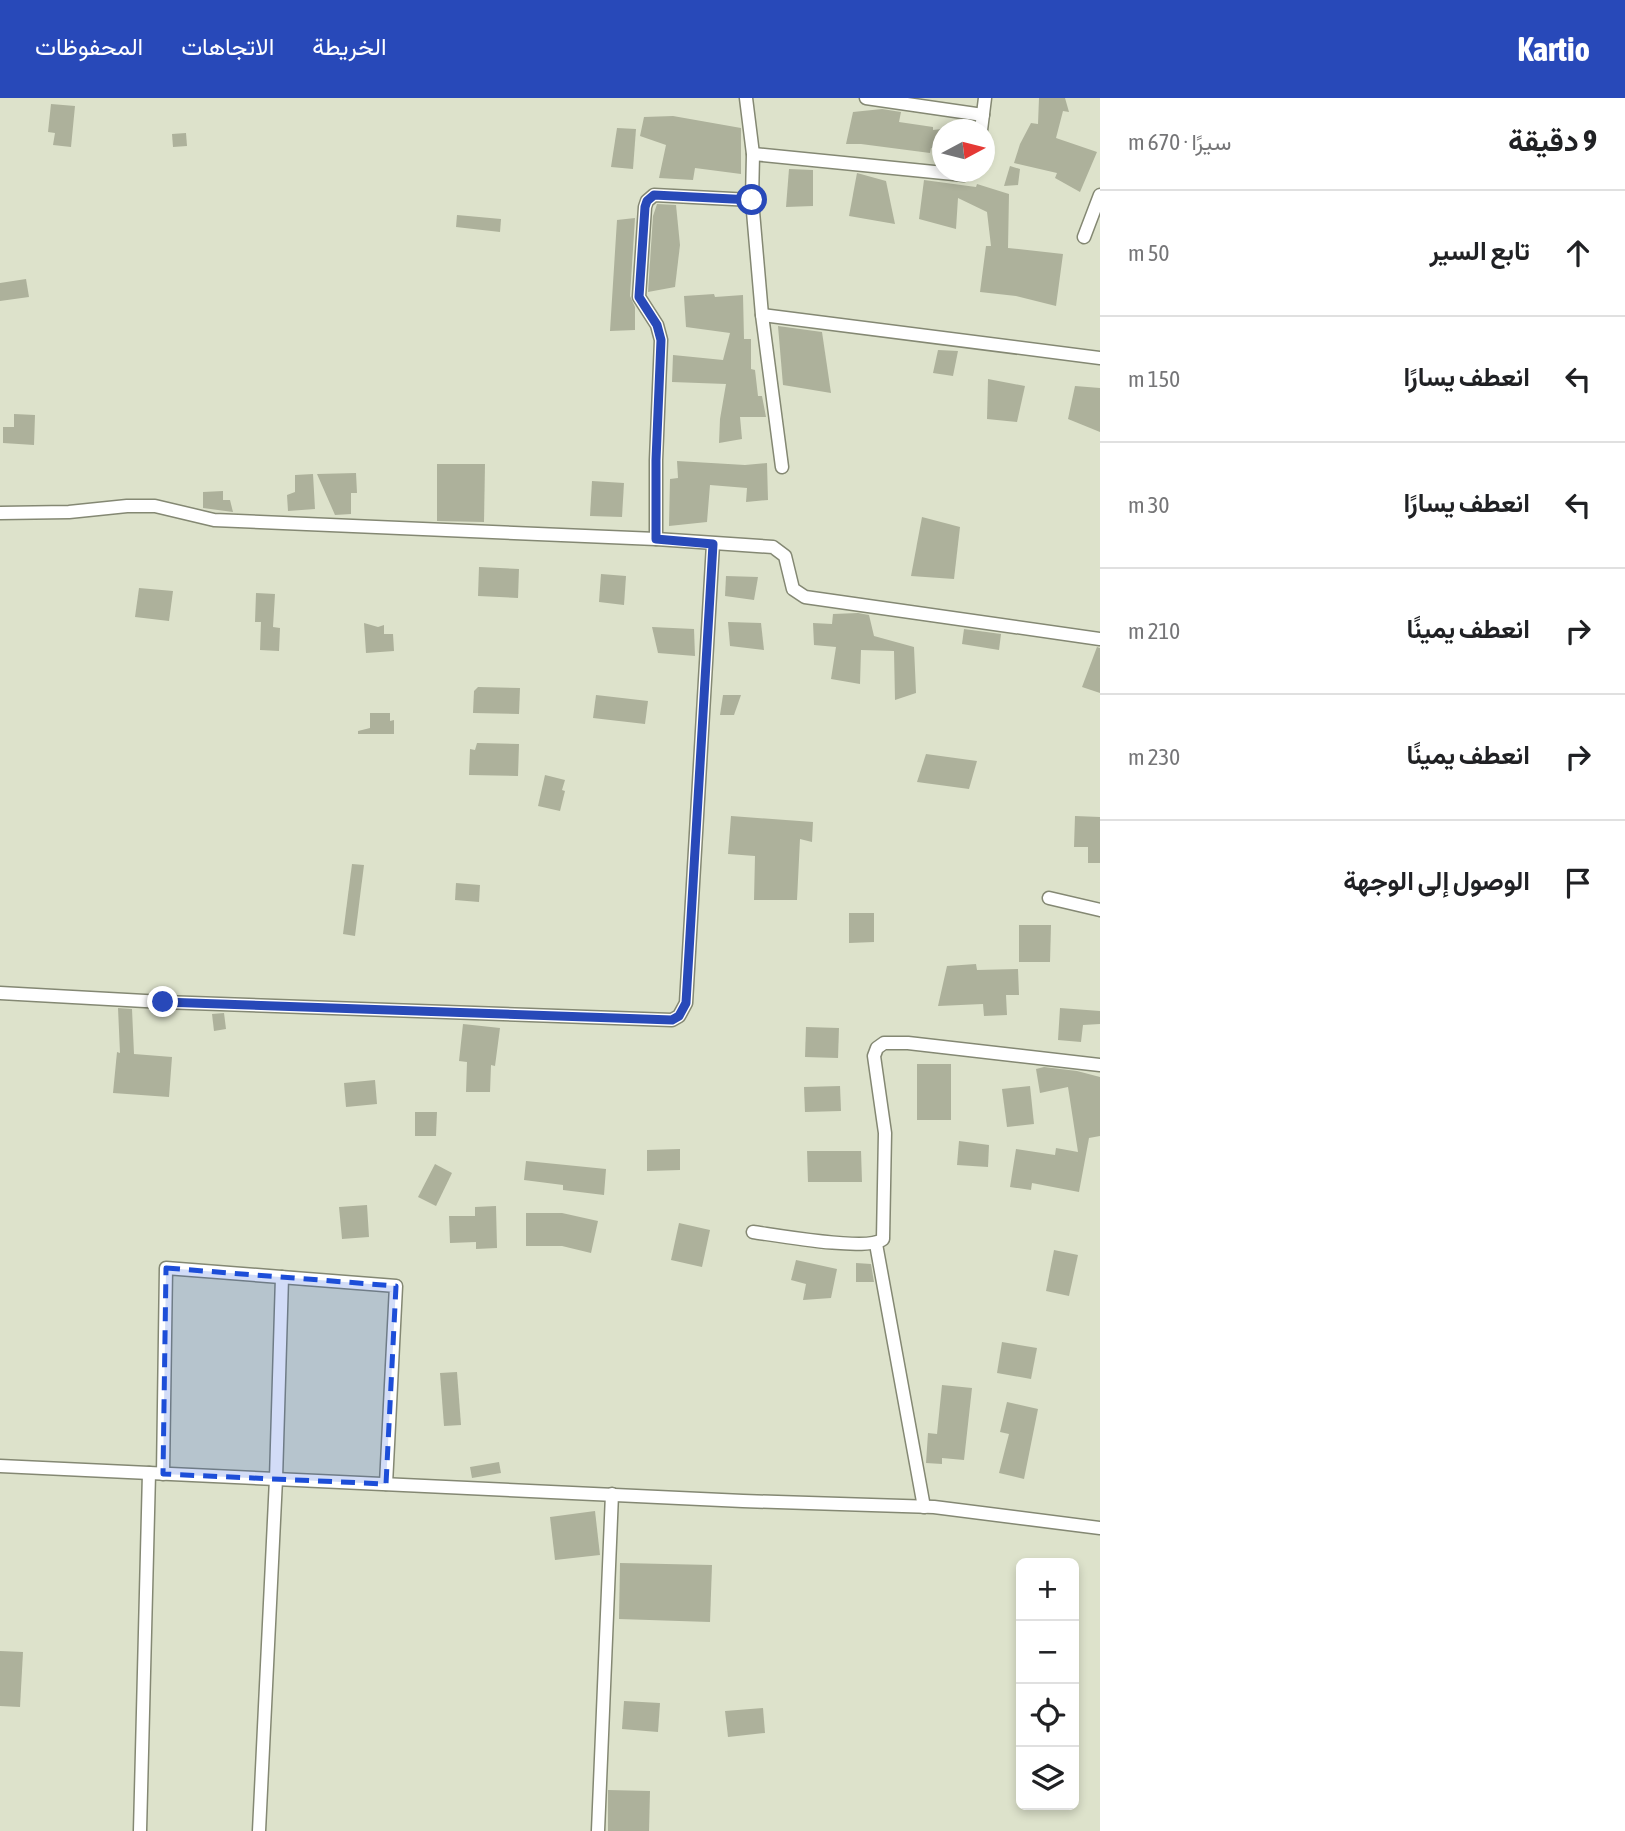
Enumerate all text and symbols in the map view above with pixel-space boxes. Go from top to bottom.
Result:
text: Kartio [1517,30,1590,68]
text: المحفوظات [35,33,143,60]
text: الاتجاهات [181,33,274,60]
text: الخريطة [312,33,387,60]
north arrow [932,119,995,182]
text: 9 دقيقة [1508,123,1597,157]
text: سيرًا · 670 m [1128,129,1231,155]
route start [736,184,767,215]
icon: ahead [1559,234,1597,272]
text: تابع السير [1429,236,1530,266]
text: 50 m [1128,240,1169,266]
icon: left [1559,360,1597,398]
text: انعطف يسارًا [1403,362,1530,392]
text: 150 m [1128,366,1180,392]
icon: left [1559,486,1597,524]
text: انعطف يسارًا [1403,488,1530,518]
text: 30 m [1128,492,1169,518]
icon: right [1559,612,1597,650]
text: انعطف يمينًا [1407,614,1530,644]
text: 210 m [1128,618,1180,644]
icon: right [1559,738,1597,776]
text: انعطف يمينًا [1407,740,1530,770]
text: 230 m [1128,744,1180,770]
icon: arrive [1559,864,1597,902]
text: الوصول إلى الوجهة [1343,866,1530,896]
route end [147,986,178,1017]
map controls [1016,1558,1079,1810]
button: + [1016,1558,1079,1621]
button: − [1016,1621,1079,1684]
button: locate [1016,1684,1079,1747]
button: layers [1016,1747,1079,1810]

